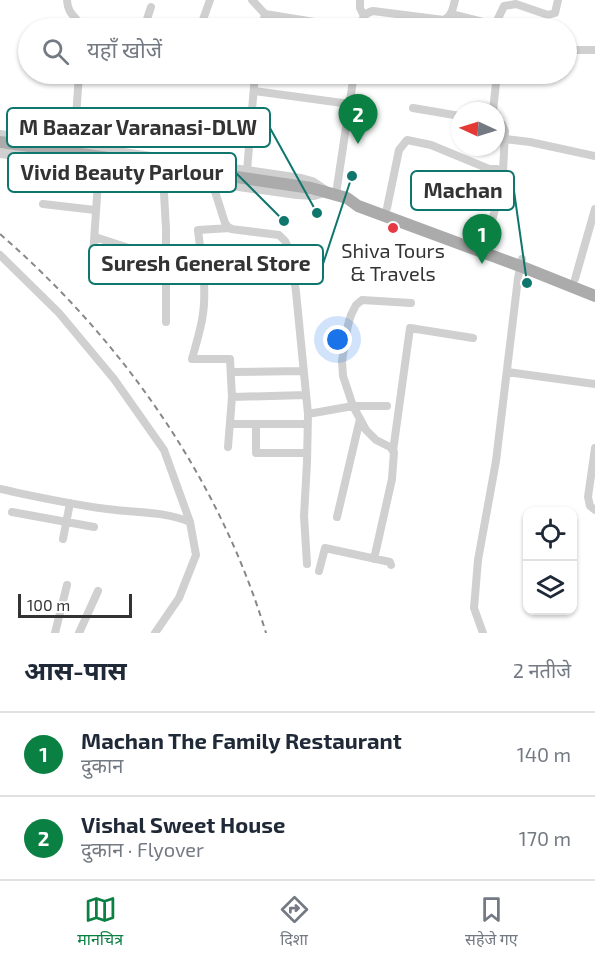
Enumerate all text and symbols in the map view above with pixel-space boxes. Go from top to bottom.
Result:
search box [18,18,577,84]
icon: search [39,35,72,68]
text: यहाँ खोजें [87,36,162,62]
pin: 2 [338,94,378,144]
north arrow [451,102,505,156]
callout: M Baazar Varanasi-DLW [7,108,270,147]
text: M Baazar Varanasi-DLW [19,114,257,139]
callout: Vivid Beauty Parlour [8,153,236,192]
text: Vivid Beauty Parlour [21,159,223,185]
callout: Machan [411,171,514,210]
text: Machan [423,177,503,202]
pin: 1 [462,214,502,264]
marker: Shiva Tours & Travels [386,221,400,235]
place label: Shiva Tours & Travels [341,238,445,285]
callout: Suresh General Store [89,245,323,284]
text: Suresh General Store [101,250,311,275]
your location [323,325,352,354]
map controls [523,507,577,615]
button: locate [523,507,577,561]
button: layers [523,561,577,615]
scale bar [18,591,132,618]
text: 100 m [27,595,70,614]
text: आस-पास [24,654,127,685]
text: 2 नतीजे [513,658,571,682]
text: Machan The Family Restaurant [81,727,402,753]
text: 1 [39,742,48,766]
text: 140 m [517,742,571,766]
text: दुकान [81,753,123,777]
text: Vishal Sweet House [81,811,285,837]
text: 2 [38,826,49,850]
text: 170 m [519,826,571,850]
text: दुकान · Flyover [81,837,204,861]
tab: मानचित्र [77,893,123,952]
tab: दिशा [278,893,311,952]
tab: सहेजे गए [465,893,518,952]

